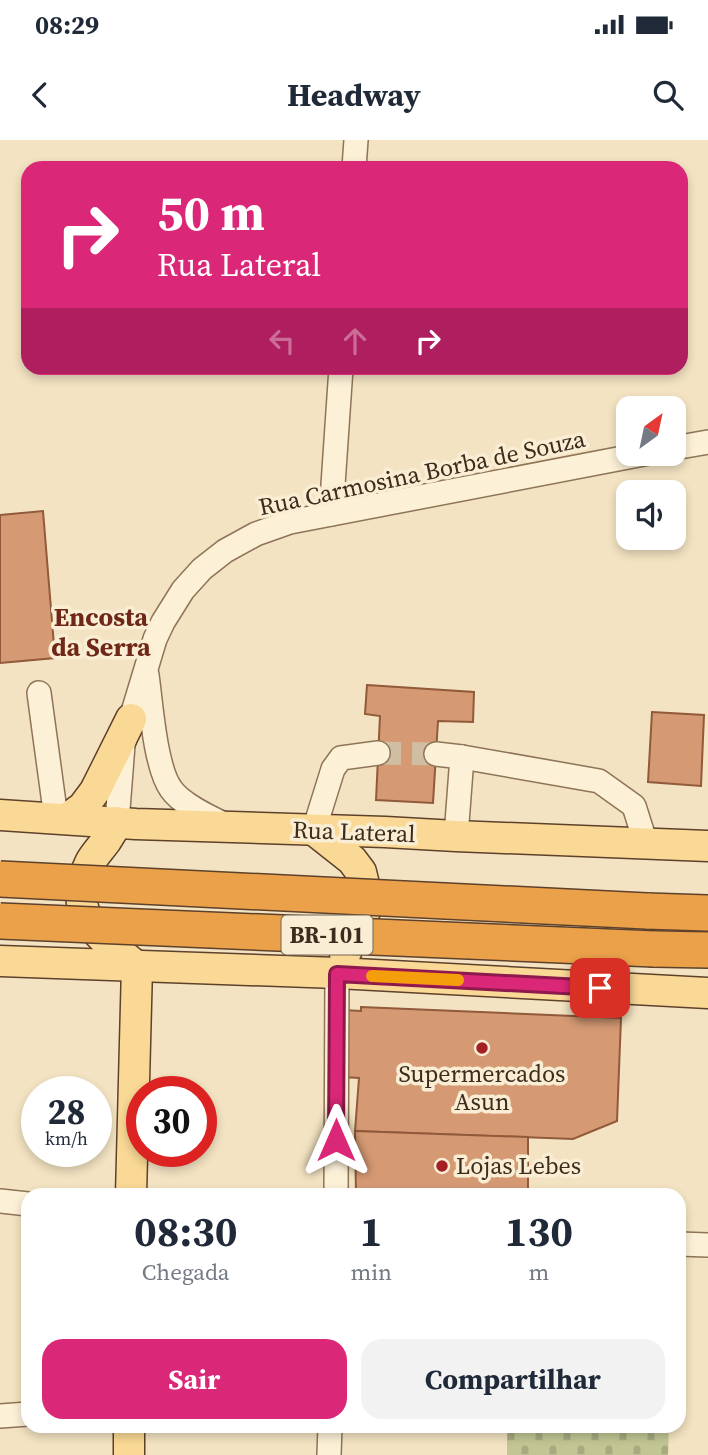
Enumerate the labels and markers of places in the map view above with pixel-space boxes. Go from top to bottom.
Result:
pin [570,958,630,1018]
marker: Supermercados Asun [474,1040,490,1056]
place label: Supermercados Asun [398,1057,566,1118]
place label: Lojas Lebes [456,1149,581,1182]
marker: Lojas Lebes [434,1158,450,1174]

